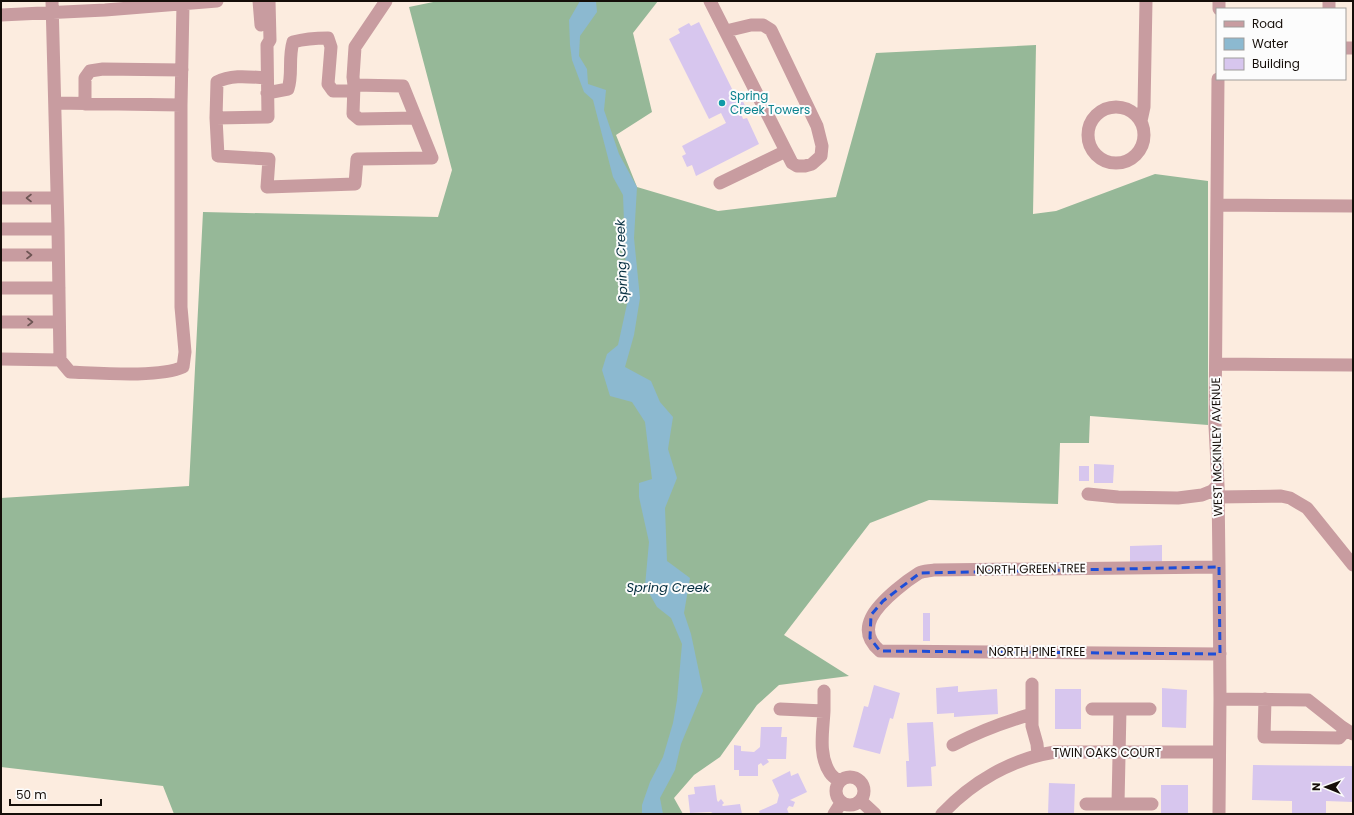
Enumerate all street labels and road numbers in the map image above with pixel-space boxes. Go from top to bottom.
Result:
street label: WEST MCKINLEY AVENUE [1207,377,1226,517]
street label: NORTH GREEN TREE [976,559,1086,578]
street label: NORTH PINE TREE [989,643,1085,660]
street label: TWIN OAKS COURT [1053,744,1162,761]

